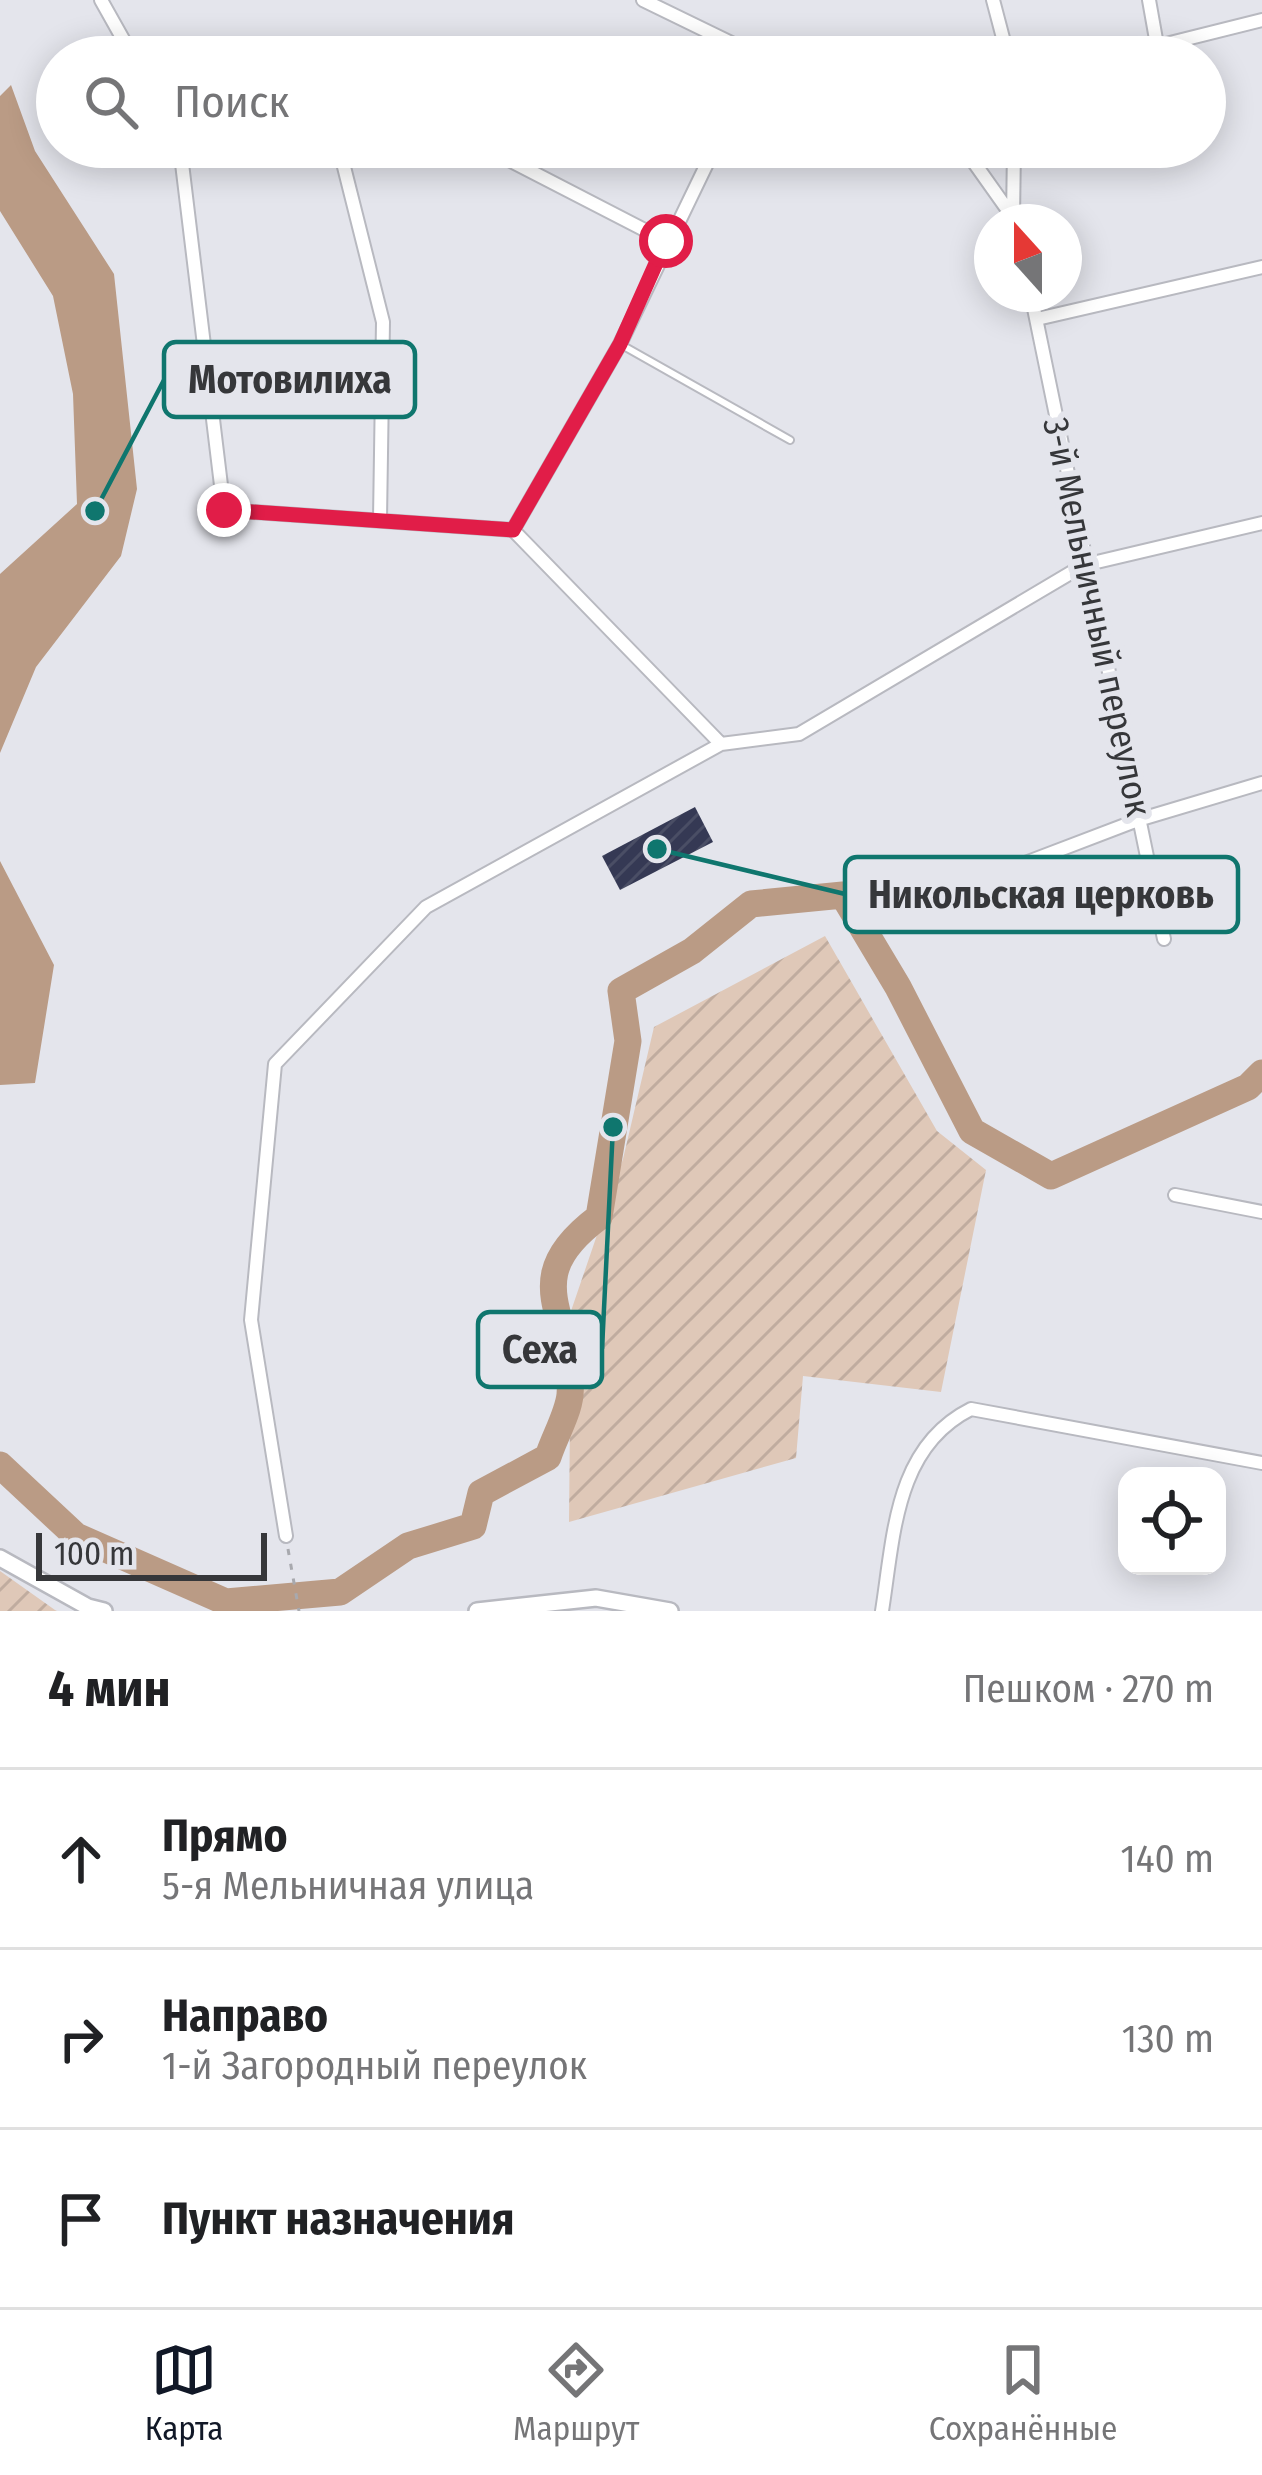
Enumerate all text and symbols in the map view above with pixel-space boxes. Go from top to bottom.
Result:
search box [36,36,1226,168]
icon: search [78,69,144,135]
text: Поиск [174,75,289,129]
north arrow [974,204,1082,312]
route start [639,214,693,268]
callout: Мотовилиха [164,342,415,417]
text: Мотовилиха [188,357,392,403]
street label: 3-й Мельничный переулок [1033,414,1161,820]
route end [197,483,251,537]
callout: Никольская церковь [845,857,1238,932]
text: Никольская церковь [868,872,1214,918]
callout: Сеха [478,1312,602,1387]
text: Сеха [502,1327,578,1373]
map controls [1118,1467,1226,1575]
button: locate [1118,1467,1226,1575]
scale bar [36,1527,267,1580]
text: 100 m [54,1534,134,1574]
text: 4 мин [48,1658,171,1720]
text: Пешком · 270 m [963,1666,1214,1712]
text: Прямо [162,1809,287,1863]
icon: ahead [48,1826,114,1892]
text: 140 m [1120,1836,1214,1882]
text: 5-я Мельничная улица [162,1863,534,1909]
text: Направо [162,1989,328,2043]
icon: right [48,2006,114,2072]
text: 130 m [1122,2016,1214,2062]
text: 1-й Загородный переулок [162,2043,587,2089]
icon: arrive [48,2186,114,2252]
text: Пункт назначения [162,2192,515,2246]
tab: Карта [145,2337,224,2449]
tab: Маршрут [513,2337,639,2449]
tab: Сохранённые [929,2337,1117,2449]

